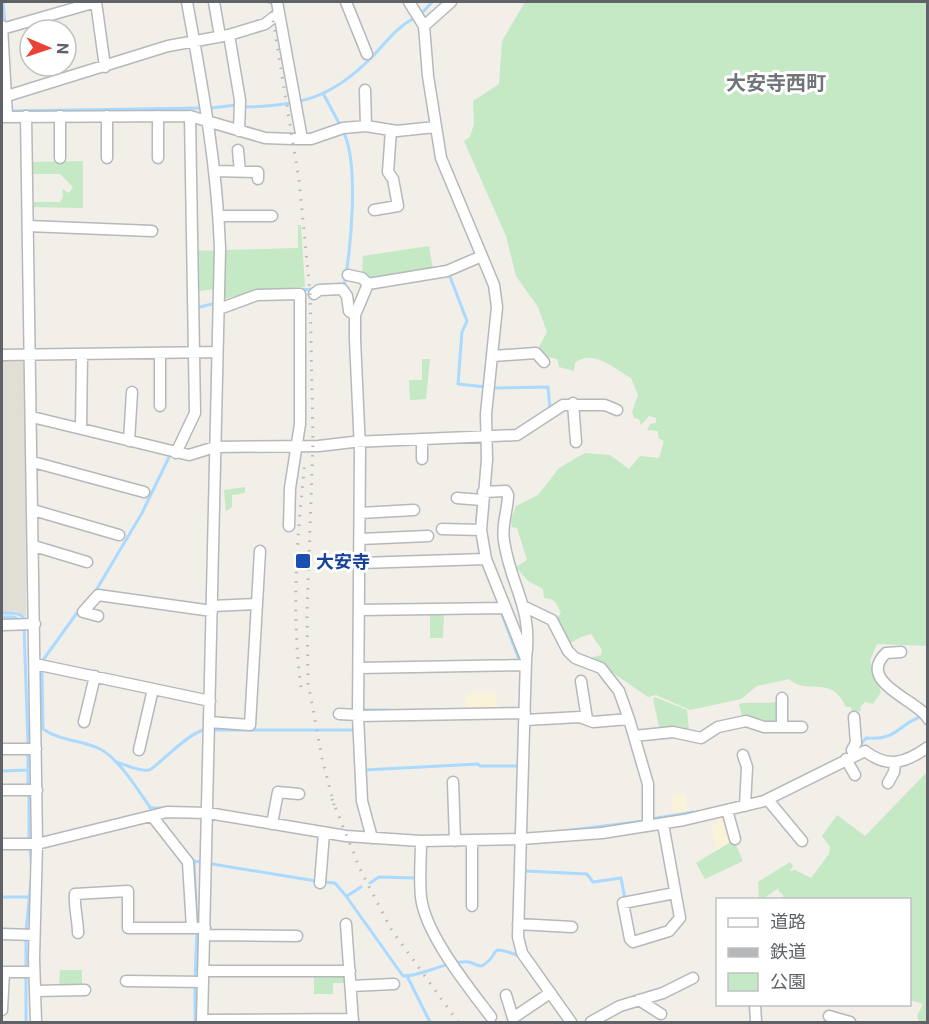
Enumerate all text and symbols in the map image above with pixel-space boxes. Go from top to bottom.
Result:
north arrow [18,18,78,78]
text: N [53,43,72,54]
district label: 大安寺西町 [726,71,826,95]
place label: 大安寺 [316,551,370,572]
marker: 大安寺 [294,552,312,570]
legend [716,898,911,1006]
text: 道路 [770,911,806,932]
text: 鉄道 [770,941,806,962]
text: 公園 [770,971,806,992]

